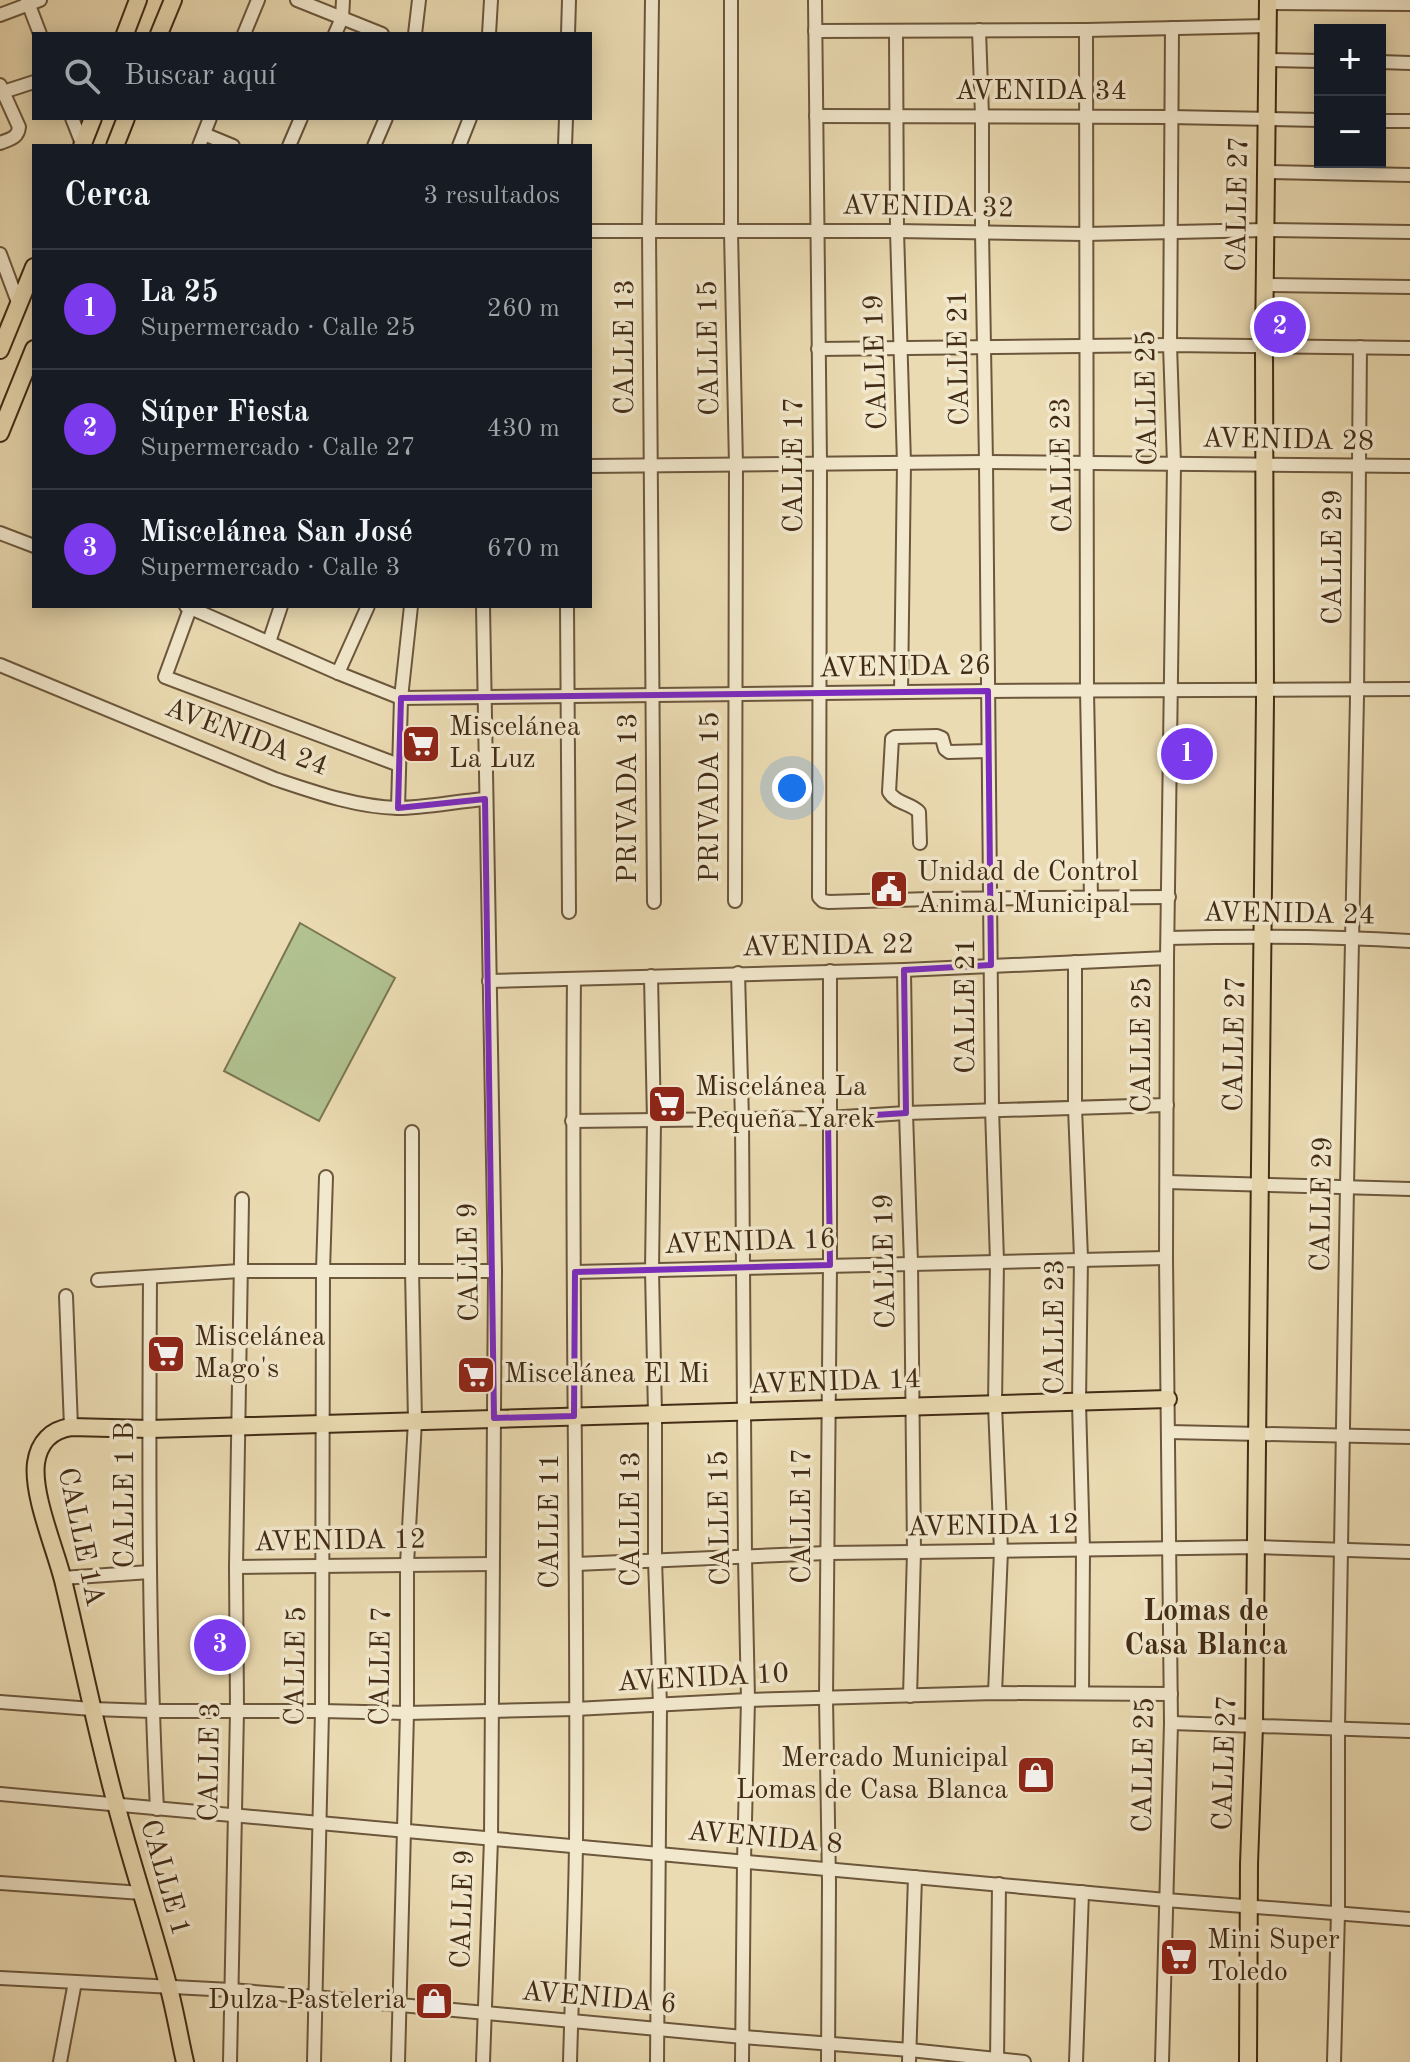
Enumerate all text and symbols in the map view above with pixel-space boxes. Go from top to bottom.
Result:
map controls [1314,24,1386,168]
button: + [1314,24,1386,96]
search box [32,32,592,120]
icon: search [60,54,104,98]
text: Buscar aquí [124,61,276,91]
street label: AVENIDA 34 [955,78,1127,106]
button: − [1314,96,1386,168]
street label: CALLE 27 [1224,136,1254,272]
text: Cerca [64,179,150,213]
text: 3 resultados [423,183,560,209]
street label: AVENIDA 32 [842,193,1014,223]
text: La 25 [140,278,219,308]
street label: CALLE 13 [612,279,640,415]
street label: CALLE 15 [695,280,725,416]
street label: CALLE 21 [945,290,975,426]
street label: CALLE 19 [861,294,893,430]
text: 1 [82,296,98,322]
text: 260 m [487,296,560,322]
pin: 2 [1254,297,1306,357]
text: Supermercado · Calle 25 [140,315,416,341]
street label: CALLE 25 [1133,330,1163,466]
street label: CALLE 17 [781,397,809,533]
street label: CALLE 23 [1048,397,1078,533]
text: Súper Fiesta [140,398,309,428]
text: 2 [82,416,98,442]
text: 430 m [487,416,560,442]
street label: AVENIDA 28 [1202,426,1374,456]
text: Supermercado · Calle 27 [140,435,416,461]
street label: CALLE 29 [1320,489,1348,625]
text: Miscelánea San José [140,518,413,548]
text: 3 [82,536,98,562]
text: 670 m [487,536,560,562]
text: Supermercado · Calle 3 [140,555,400,581]
street label: AVENIDA 26 [819,653,991,683]
street label: AVENIDA 24 [161,694,331,782]
street label: PRIVADA 15 [697,712,725,882]
street label: PRIVADA 13 [615,713,643,883]
place label: Miscelánea La Luz [449,714,581,774]
supermarket icon: Miscelánea La Luz [400,723,442,765]
pin: 1 [1161,724,1213,784]
your location [772,768,812,808]
place label: Unidad de Control Animal Municipal [917,859,1138,919]
public building icon: Unidad de Control Animal Municipal [868,868,910,910]
street label: AVENIDA 24 [1203,900,1375,930]
street label: AVENIDA 22 [742,932,914,962]
street label: CALLE 21 [953,938,981,1074]
street label: CALLE 27 [1221,976,1251,1112]
street label: CALLE 25 [1129,977,1157,1113]
place label: Miscelánea La Pequeña Yarek [695,1074,876,1134]
supermarket icon: Miscelánea La Pequeña Yarek [646,1083,688,1125]
street label: CALLE 29 [1308,1136,1338,1272]
street label: CALLE 19 [871,1193,901,1329]
street label: CALLE 9 [455,1202,485,1322]
street label: AVENIDA 16 [664,1226,836,1260]
street label: CALLE 23 [1042,1259,1070,1395]
place label: Miscelánea Mago's [194,1324,326,1384]
supermarket icon: Miscelánea Mago's [145,1333,187,1375]
supermarket icon: Miscelánea El Mi [455,1354,497,1396]
place label: Miscelánea El Mi [504,1361,709,1389]
street label: AVENIDA 14 [749,1366,921,1400]
street label: CALLE 1 B [112,1422,140,1568]
street label: CALLE 17 [789,1448,817,1584]
street label: CALLE 15 [706,1450,736,1586]
street label: CALLE 13 [618,1451,646,1587]
street label: CALLE 11 [537,1453,565,1589]
street label: CALLE 1A [52,1465,108,1609]
street label: AVENIDA 12 [907,1512,1079,1542]
street label: AVENIDA 12 [254,1527,426,1557]
district label: Lomas de Casa Blanca [1124,1597,1288,1661]
street label: CALLE 5 [282,1606,312,1726]
street label: CALLE 7 [367,1606,397,1726]
pin: 3 [194,1615,246,1675]
street label: AVENIDA 10 [616,1661,790,1697]
street label: CALLE 27 [1210,1695,1242,1831]
street label: CALLE 25 [1130,1697,1160,1833]
street label: CALLE 3 [196,1702,226,1822]
place label: Mercado Municipal Lomas de Casa Blanca [736,1745,1008,1805]
shop icon: Mercado Municipal Lomas de Casa Blanca [1015,1754,1057,1796]
street label: CALLE 1 [134,1817,194,1939]
street label: AVENIDA 8 [686,1818,844,1860]
street label: CALLE 9 [448,1849,480,1969]
place label: Mini Super Toledo [1207,1927,1340,1987]
supermarket icon: Mini Super Toledo [1158,1936,1200,1978]
street label: AVENIDA 6 [520,1978,678,2020]
shop icon: Dulza Pasteleria [413,1980,455,2022]
place label: Dulza Pasteleria [208,1987,406,2015]

